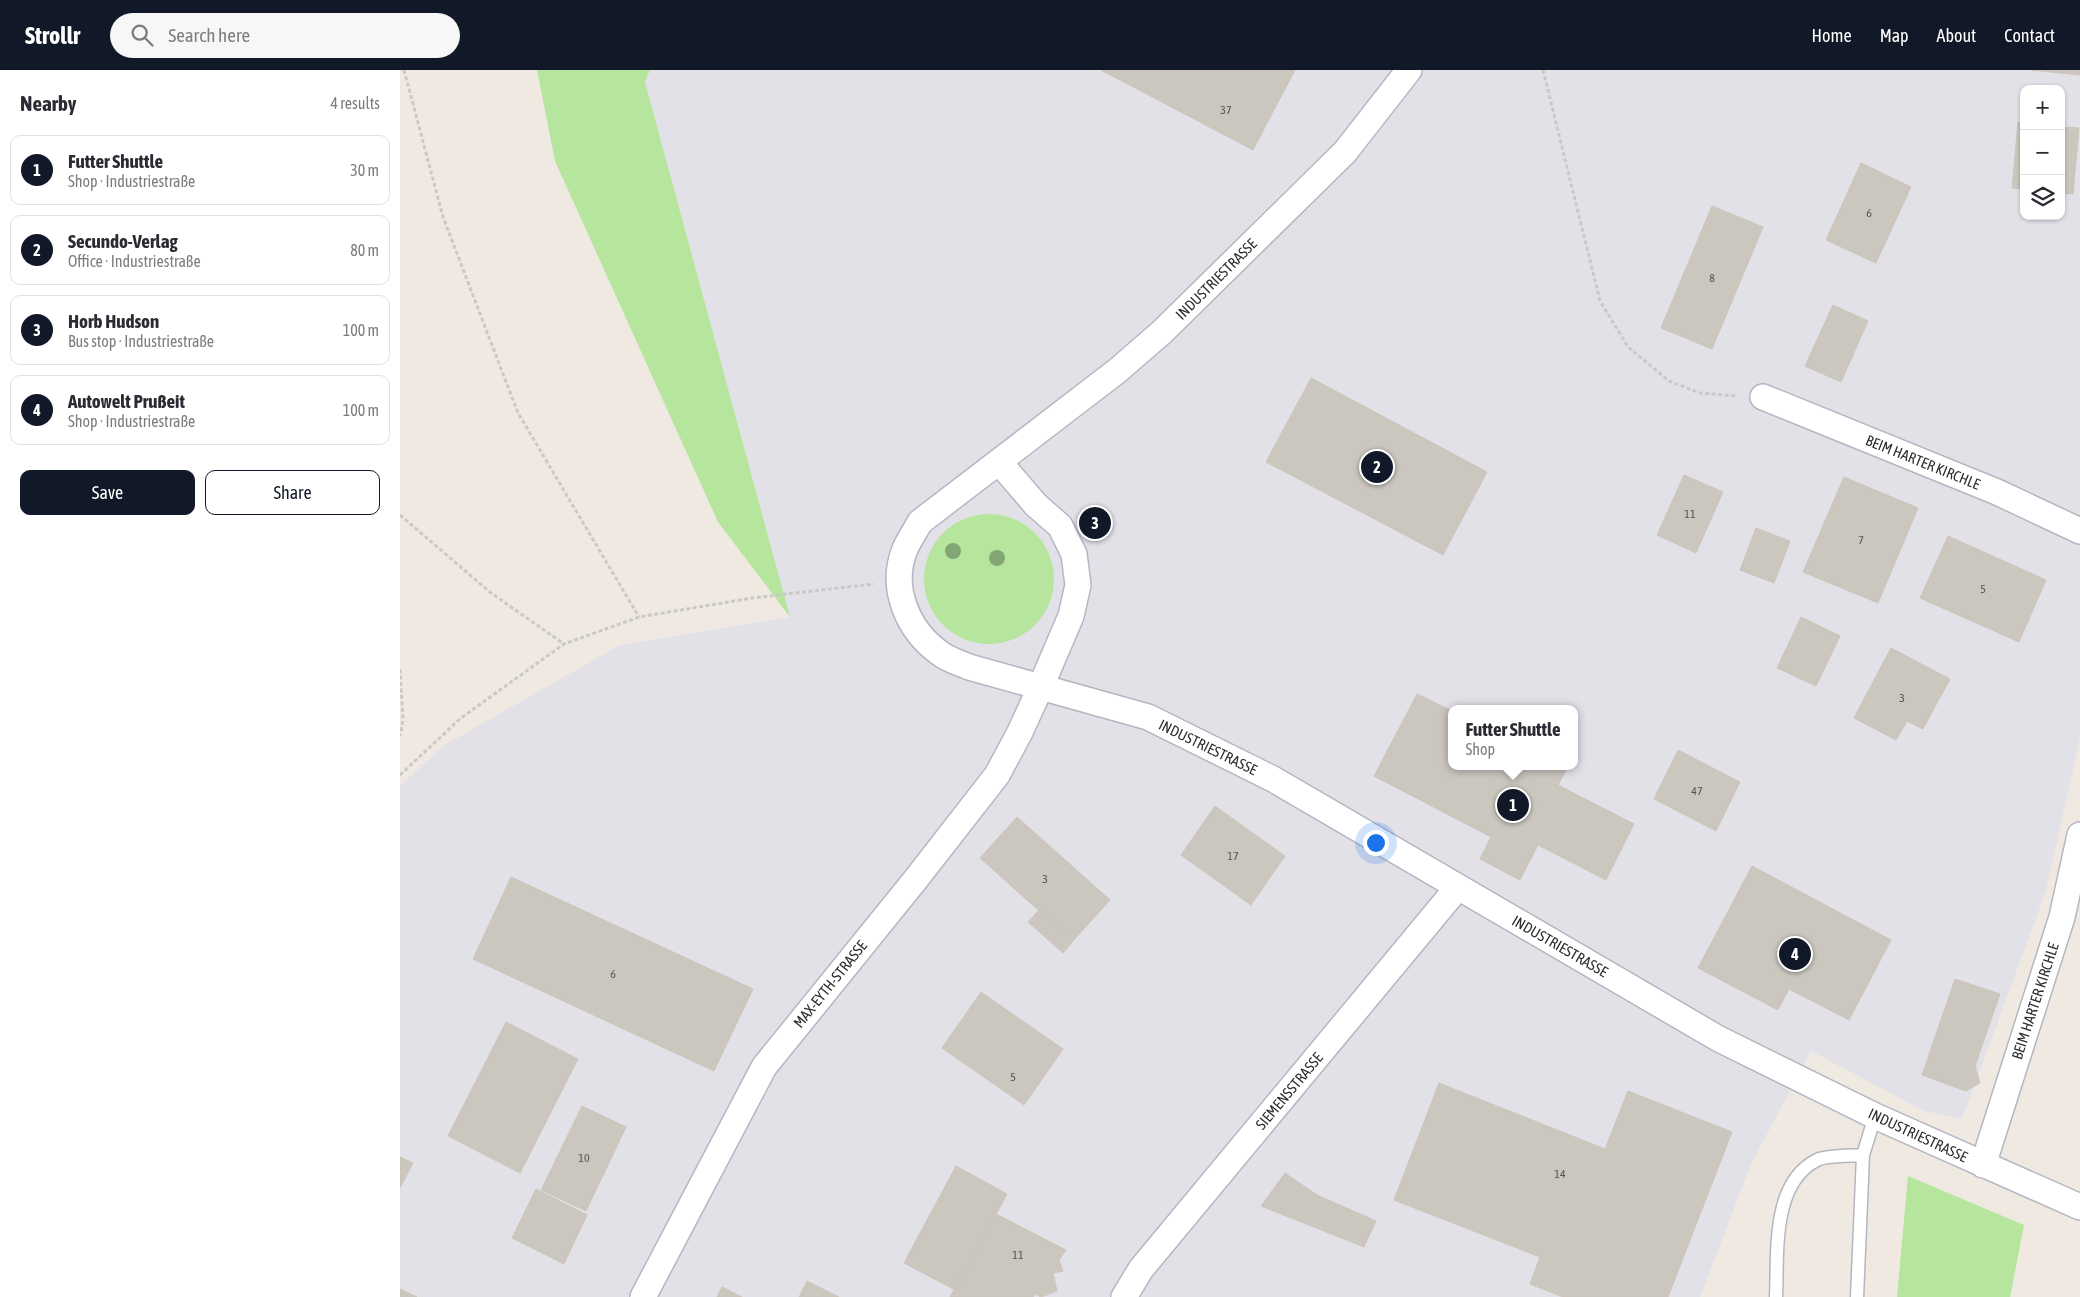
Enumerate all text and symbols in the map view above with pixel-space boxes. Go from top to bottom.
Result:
search box [110,13,460,58]
icon: search [128,21,156,49]
text: Strollr [25,22,80,49]
text: Search here [168,24,250,46]
text: Home [1812,25,1852,46]
text: Map [1880,25,1909,46]
text: About [1937,25,1976,46]
text: Contact [2004,25,2055,46]
map controls [2020,85,2065,220]
button: + [2020,85,2065,130]
text: Nearby [20,91,76,115]
text: 4 results [330,94,380,112]
house number: 37 [1220,103,1232,117]
button: − [2020,130,2065,175]
text: Futter Shuttle [68,150,163,172]
text: 1 [33,161,41,179]
text: 30 m [350,161,379,179]
text: Shop · Industriestraße [68,172,195,190]
button: layers [2020,175,2065,220]
house number: 6 [1866,206,1872,220]
text: Secundo-Verlag [68,230,178,252]
street label: INDUSTRIESTRASSE [1172,235,1260,323]
text: 2 [33,241,41,259]
text: 80 m [350,241,379,259]
text: Office · Industriestraße [68,252,201,270]
house number: 8 [1709,271,1715,285]
text: Horb Hudson [68,310,159,332]
text: 3 [33,321,41,339]
text: 100 m [343,321,379,339]
text: Bus stop · Industriestraße [68,332,214,350]
text: Autowelt Prußeit [68,390,185,412]
text: 4 [33,401,41,419]
text: 100 m [343,401,379,419]
text: Shop · Industriestraße [68,412,195,430]
street label: BEIM HARTER KIRCHLE [1863,431,1983,493]
pin: 2 [1361,448,1393,486]
button: Save [20,470,195,515]
button: Share [205,470,380,515]
pin: 3 [1079,504,1111,542]
house number: 11 [1684,507,1696,521]
house number: 7 [1858,533,1864,547]
house number: 5 [1980,582,1986,596]
house number: 3 [1899,691,1905,705]
popup [1448,705,1578,770]
street label: INDUSTRIESTRASSE [1156,716,1260,778]
text: Futter Shuttle [1465,718,1561,740]
text: Shop [1465,740,1495,758]
house number: 47 [1691,784,1703,798]
pin: 1 [1497,786,1529,824]
your location [1363,830,1389,856]
house number: 17 [1227,849,1239,863]
house number: 3 [1042,872,1048,886]
street label: INDUSTRIESTRASSE [1509,912,1611,980]
pin: 4 [1779,935,1811,973]
street label: MAX-EYTH-STRASSE [790,937,871,1031]
street label: BEIM HARTER KIRCHLE [2008,940,2062,1062]
house number: 6 [610,967,616,981]
street label: SIEMENSSTRASSE [1252,1049,1326,1133]
house number: 5 [1010,1070,1016,1084]
street label: INDUSTRIESTRASSE [1866,1105,1971,1166]
house number: 10 [578,1151,590,1165]
house number: 14 [1554,1167,1566,1181]
house number: 11 [1012,1248,1024,1262]

